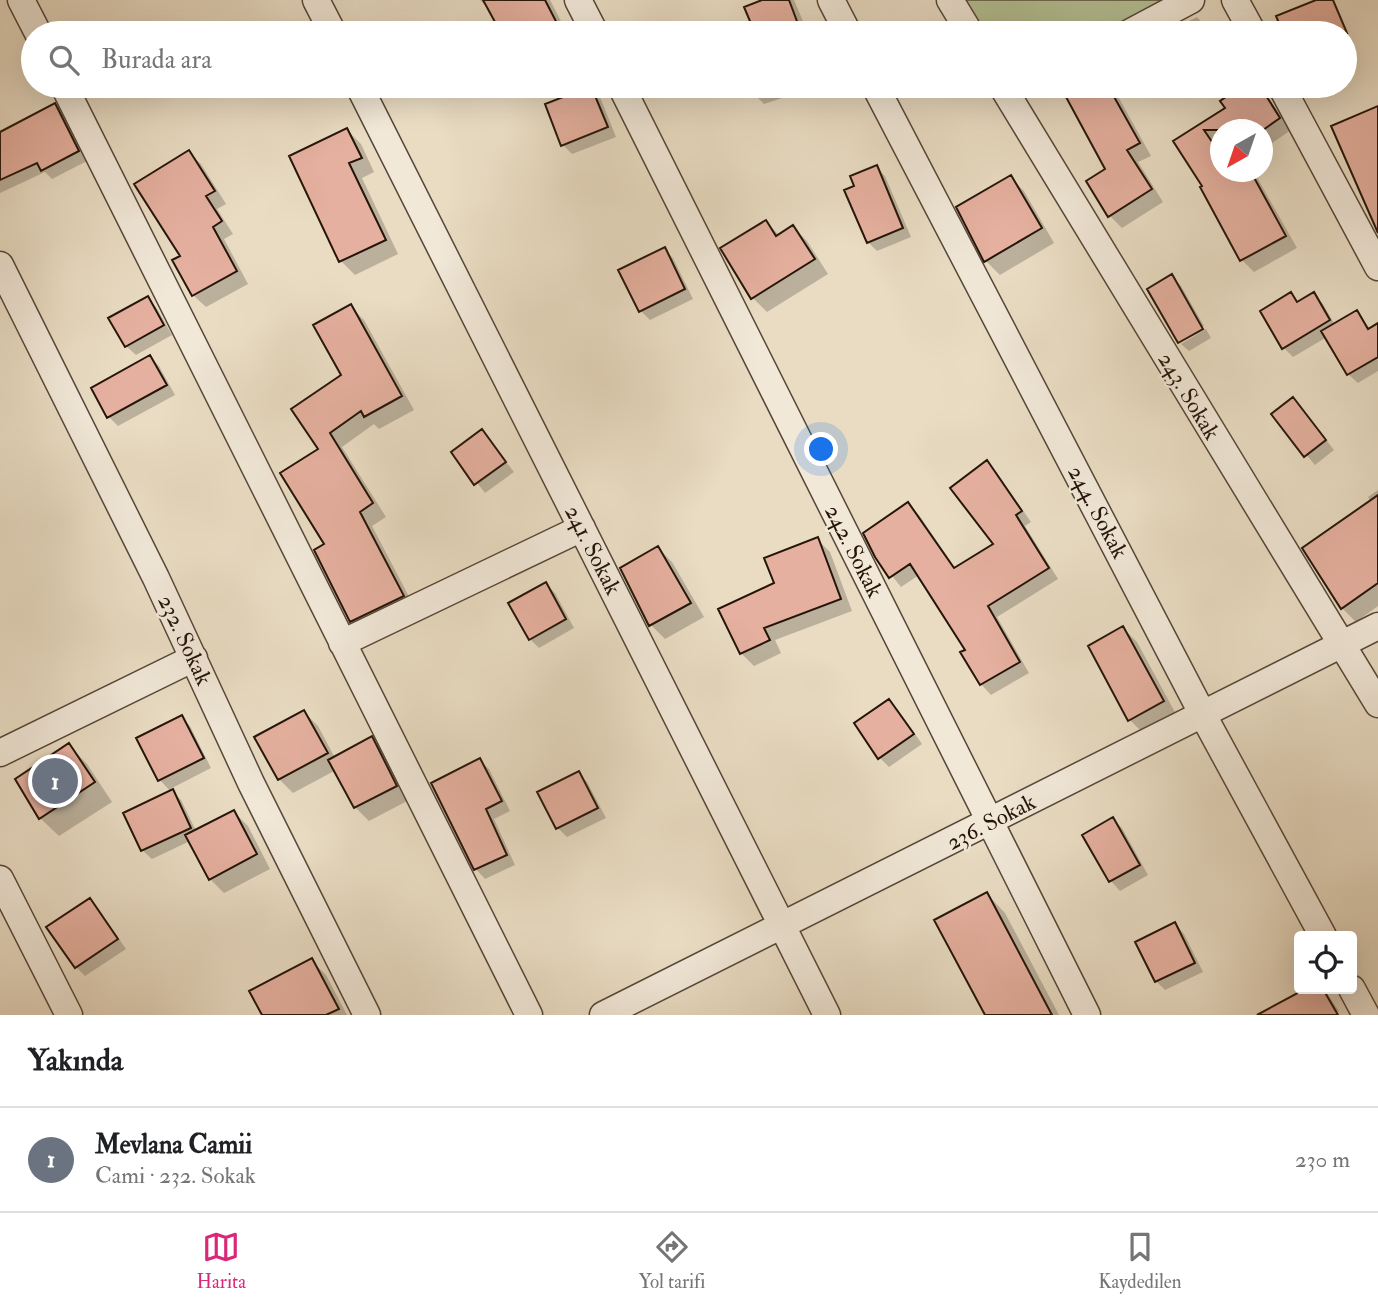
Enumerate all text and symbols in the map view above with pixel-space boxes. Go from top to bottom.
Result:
search box [21,21,1357,98]
icon: search [45,41,83,79]
text: Burada ara [101,44,212,76]
north arrow [1210,119,1273,182]
street label: 243. Sokak [1152,347,1226,445]
your location [804,432,838,466]
street label: 244. Sokak [1061,460,1135,564]
street label: 241. Sokak [558,500,628,600]
street label: 242. Sokak [818,500,890,602]
street label: 232. Sokak [151,590,219,690]
pin: 1 [32,755,78,807]
street label: 236. Sokak [941,787,1041,857]
map controls [1294,931,1357,994]
button: locate [1294,931,1357,994]
text: Yakında [28,1042,123,1079]
text: Mevlana Camii [95,1129,252,1161]
text: 1 [47,1145,55,1174]
text: 230 m [1295,1145,1350,1174]
text: Cami · 232. Sokak [95,1161,256,1190]
tab: Harita [196,1228,246,1294]
tab: Yol tarifi [639,1228,705,1294]
tab: Kaydedilen [1098,1228,1182,1294]

